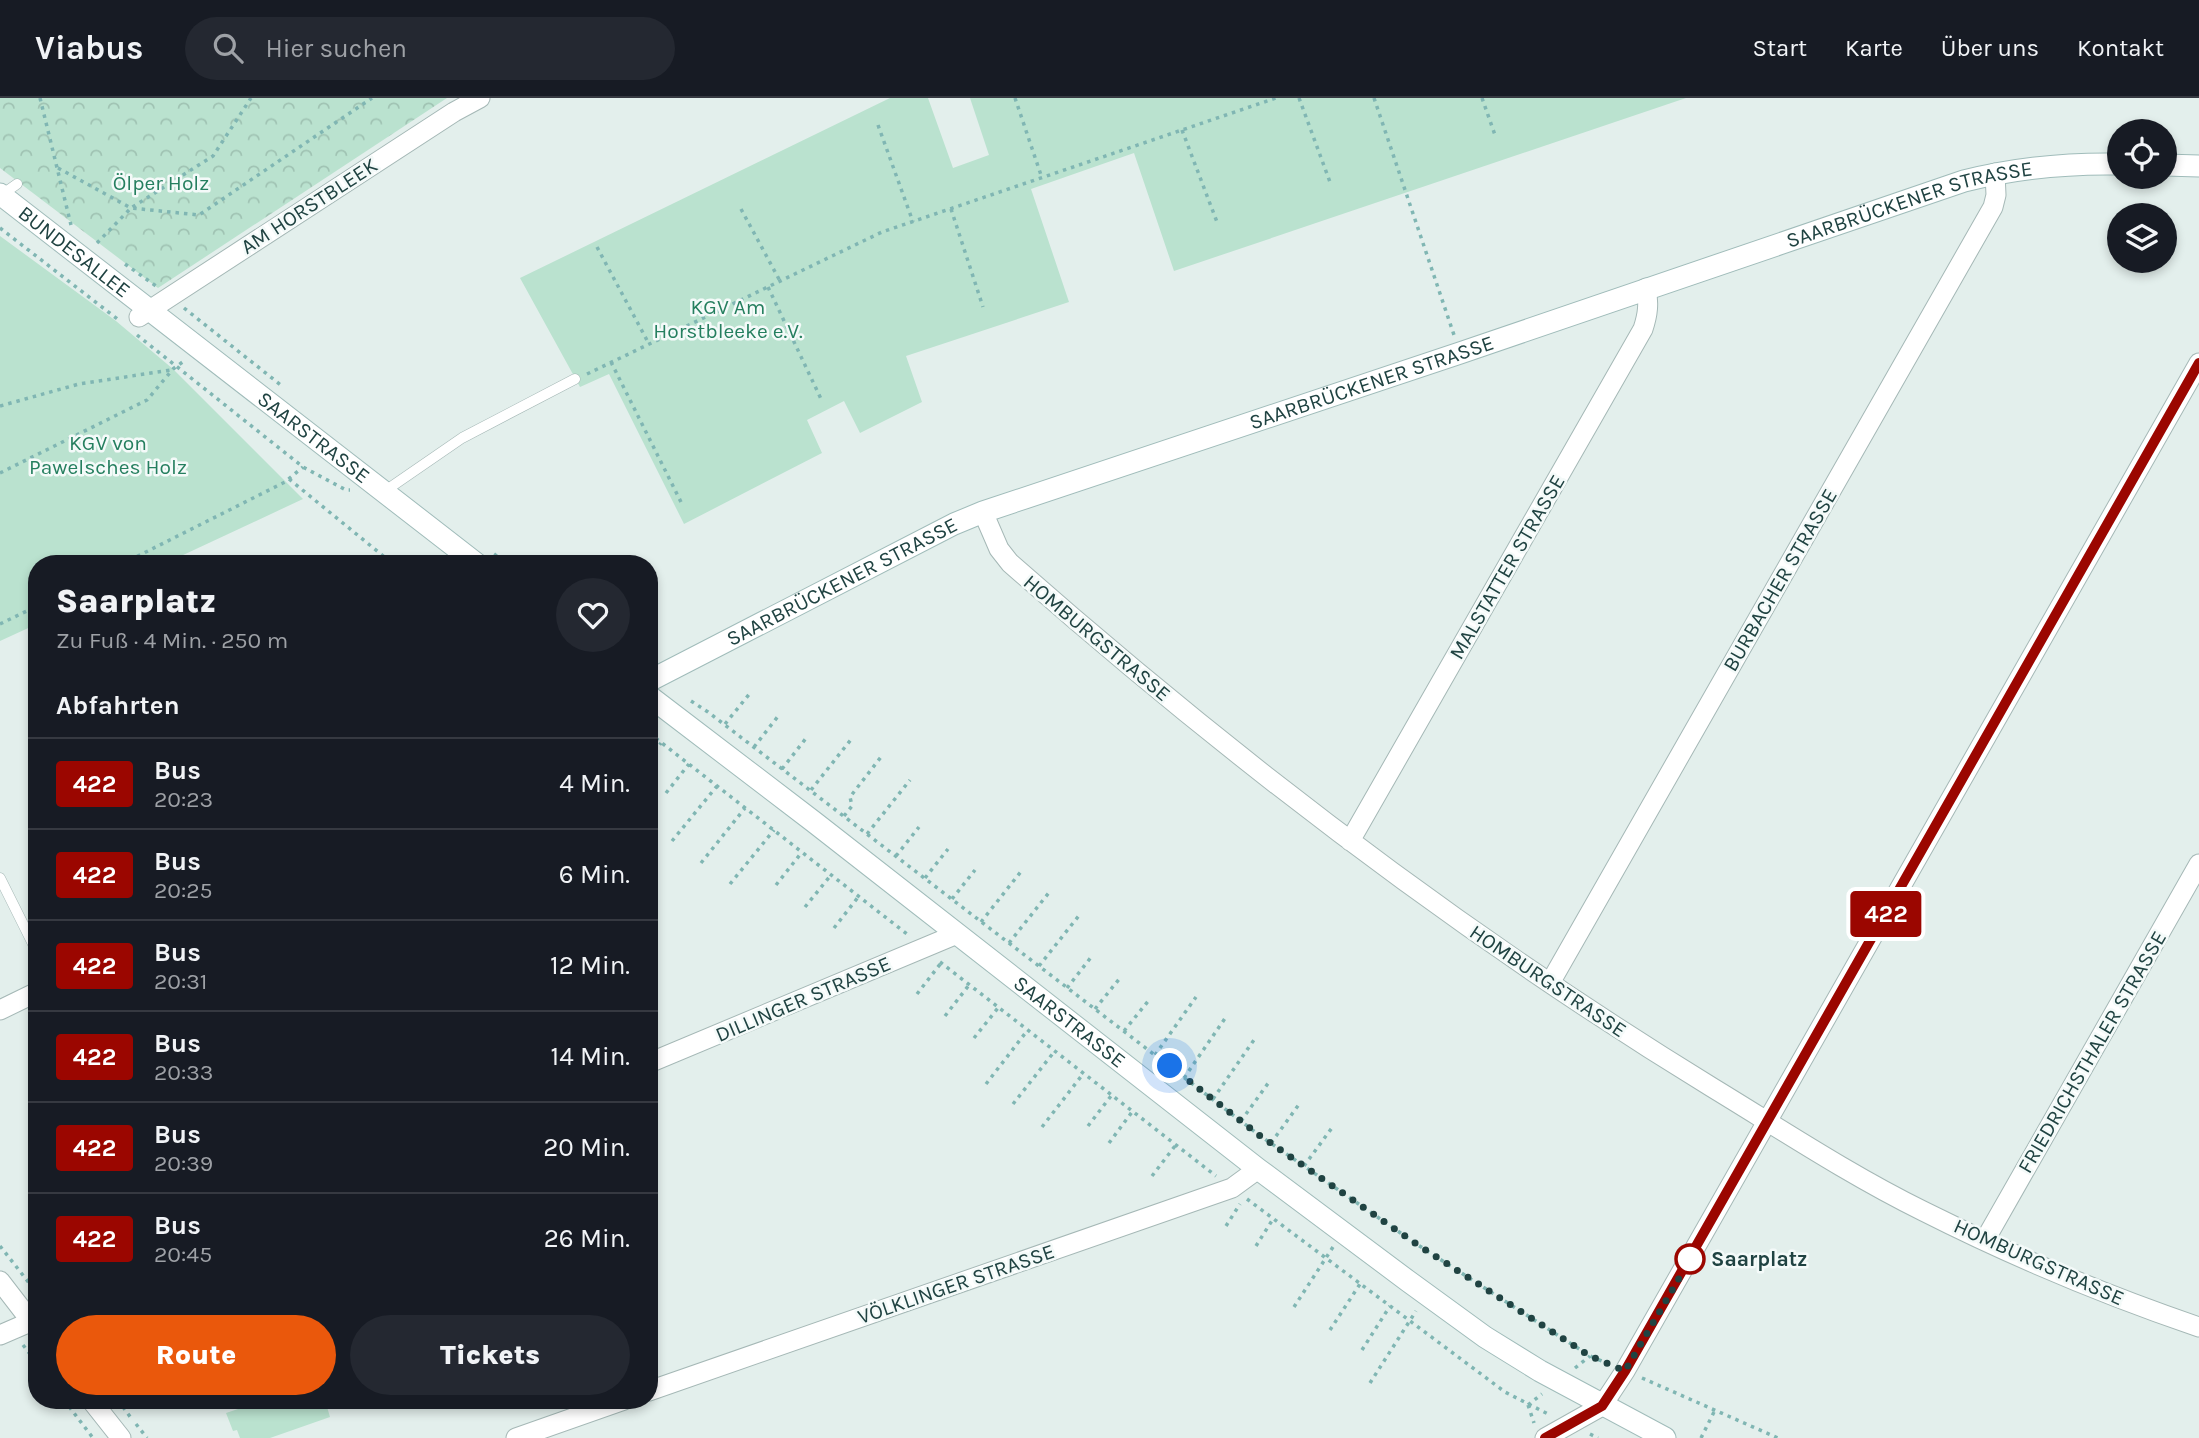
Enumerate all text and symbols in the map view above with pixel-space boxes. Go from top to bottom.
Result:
search box [185,17,675,80]
text: Viabus [35,29,143,67]
icon: search [209,29,247,67]
text: Hier suchen [265,33,407,64]
text: Start [1753,34,1807,62]
text: Karte [1845,34,1903,62]
text: Über uns [1941,34,2039,62]
text: Kontakt [2077,34,2164,62]
map controls [2107,119,2177,273]
button: locate [2107,119,2177,189]
street label: AM HORSTBLEEK [236,153,382,259]
street label: SAARBRÜCKENER STRASSE [1783,156,2034,253]
park label: Ölper Holz [113,171,209,195]
street label: BUNDESALLEE [14,201,135,302]
button: layers [2107,203,2177,273]
park label: KGV Am Horstbleeke e.V. [653,295,803,343]
street label: SAARBRÜCKENER STRASSE [1246,330,1497,434]
street label: SAARSTRASSE [253,386,374,488]
park label: KGV von Pawelsches Holz [29,431,187,479]
street label: MALSTATTER STRASSE [1444,470,1570,664]
street label: BURBACHER STRASSE [1718,485,1842,675]
street label: SAARBRÜCKENER STRASSE [723,512,961,651]
street label: HOMBURGSTRASSE [1019,570,1175,706]
button: heart [556,578,630,652]
text: Saarplatz [56,582,216,620]
text: Zu Fuß · 4 Min. · 250 m [56,627,288,654]
text: Abfahrten [56,690,180,721]
text: Bus [154,755,201,786]
text: 4 Min. [559,768,630,799]
text: 422 [73,770,116,798]
text: 20:23 [154,786,213,813]
text: Bus [154,846,201,877]
text: 6 Min. [559,859,630,890]
text: 422 [73,861,116,889]
text: 20:25 [154,877,213,904]
line badge: 422 [1846,891,1926,937]
text: 422 [1864,900,1908,928]
street label: HOMBURGSTRASSE [1465,920,1631,1042]
street label: FRIEDRICHSTHALER STRASSE [2013,927,2171,1177]
text: Bus [154,937,201,968]
text: 12 Min. [550,950,630,981]
street label: DILLINGER STRASSE [712,951,894,1047]
text: 422 [73,952,116,980]
text: 20:31 [154,968,207,995]
street label: SAARSTRASSE [1009,971,1130,1073]
text: Bus [154,1028,201,1059]
text: 14 Min. [551,1041,630,1072]
text: 422 [73,1043,116,1071]
your location [1152,1048,1187,1083]
text: 20:33 [154,1059,213,1086]
text: Bus [154,1119,201,1150]
text: 20 Min. [543,1132,630,1163]
text: 422 [73,1134,116,1162]
text: 20:39 [154,1150,213,1177]
text: Bus [154,1210,201,1241]
street label: HOMBURGSTRASSE [1950,1214,2128,1310]
text: 26 Min. [544,1223,630,1254]
text: 422 [73,1225,116,1253]
street label: VÖLKLINGER STRASSE [855,1239,1057,1329]
text: 20:45 [154,1241,212,1268]
marker: Saarplatz [1675,1244,1705,1274]
place label: Saarplatz [1711,1247,1807,1271]
button: Route [56,1315,336,1395]
button: Tickets [350,1315,630,1395]

